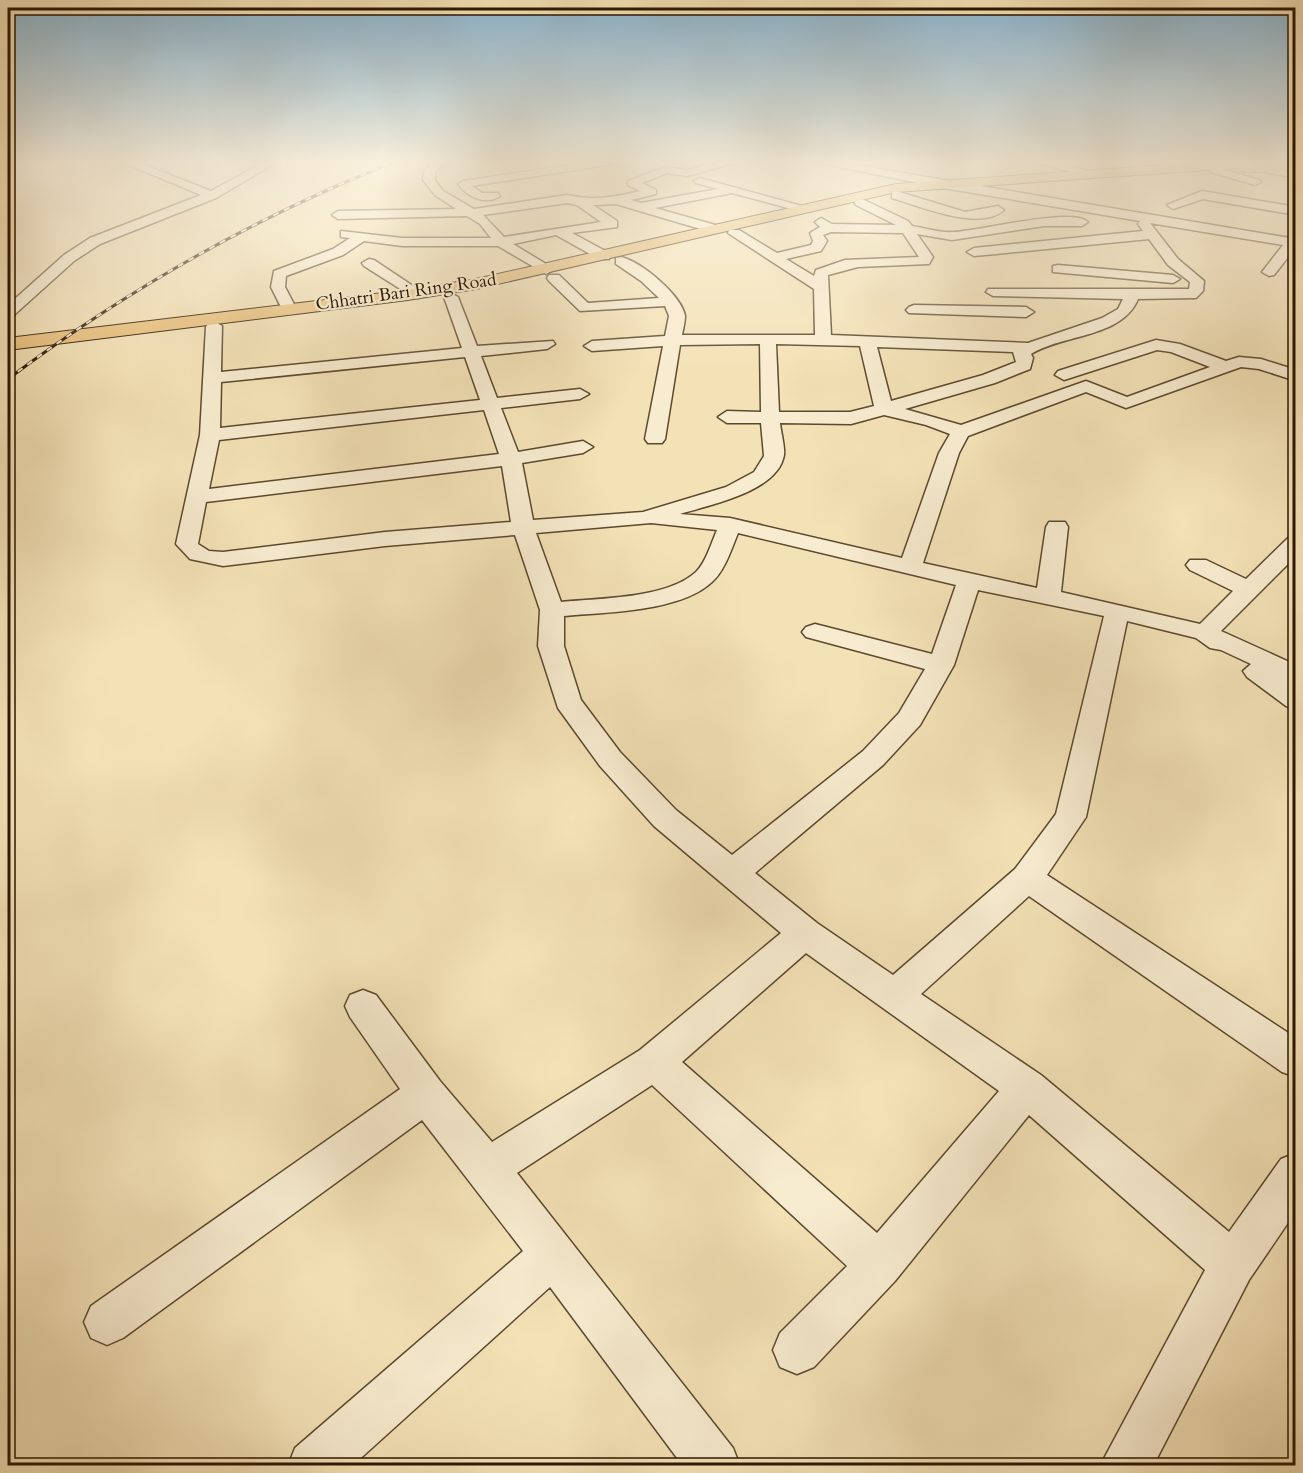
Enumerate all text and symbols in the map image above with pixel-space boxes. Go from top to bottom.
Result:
street label: Chhatri Bari Ring Road [314,267,498,317]

